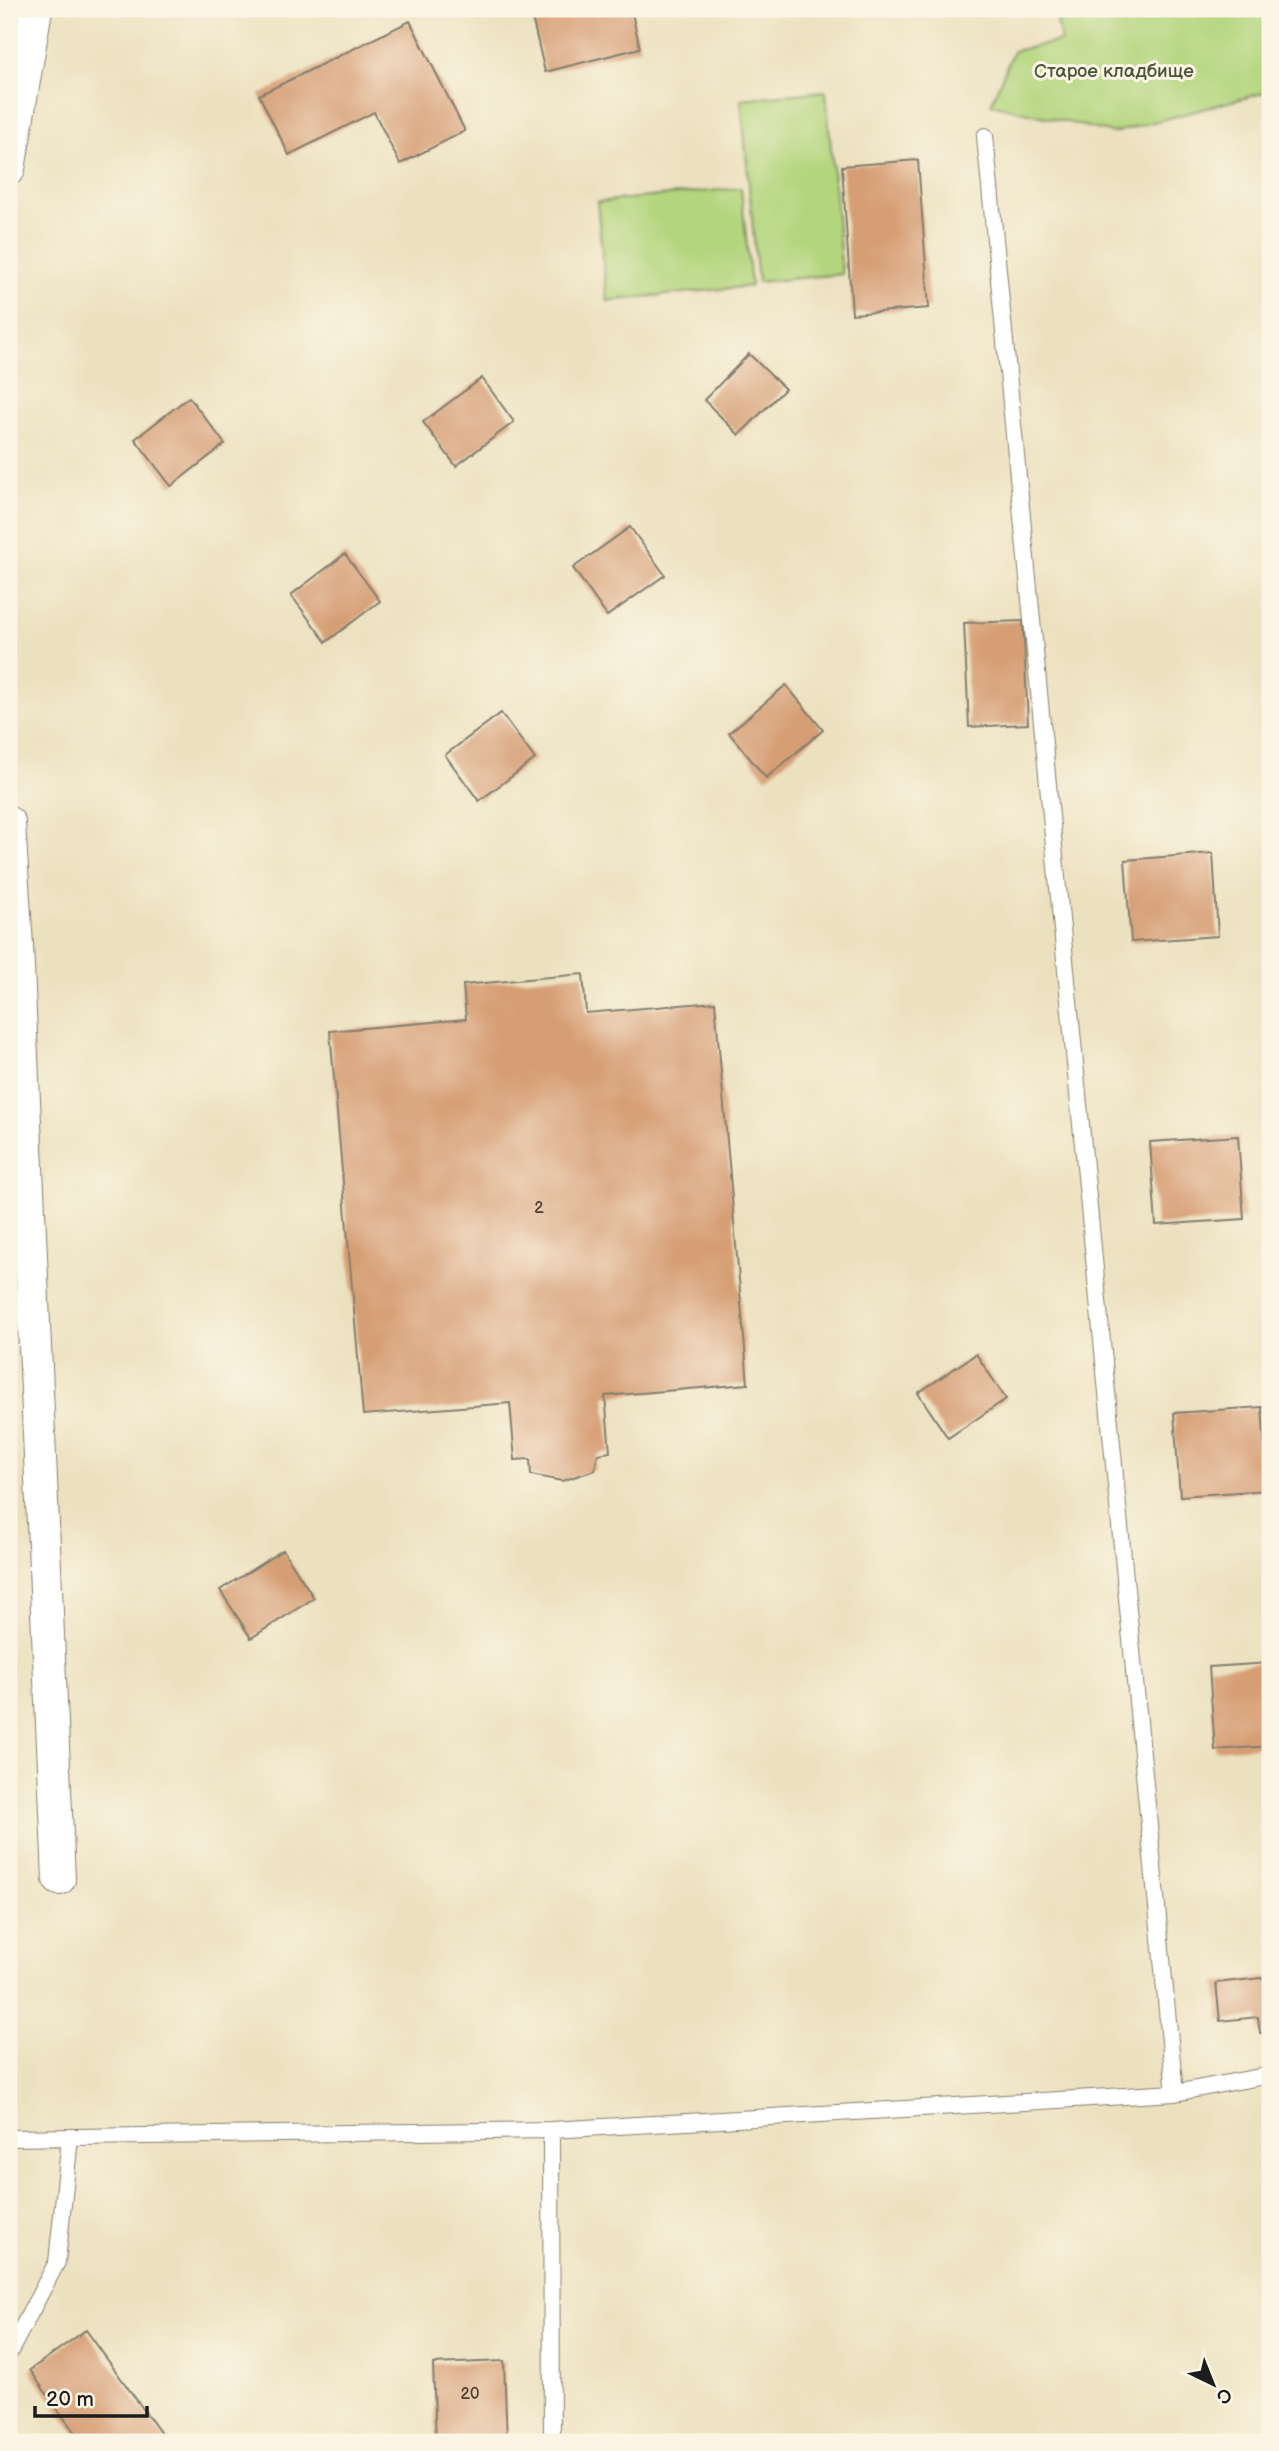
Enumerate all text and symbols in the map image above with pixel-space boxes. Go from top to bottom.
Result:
park label: Старое кладбище [1034,60,1194,83]
house number: 2 [534,1199,544,1218]
north arrow [1178,2350,1248,2420]
scale bar [35,2374,147,2418]
text: С [1211,2382,1236,2408]
house number: 20 [461,2385,479,2404]
text: 20 m [46,2387,94,2412]

